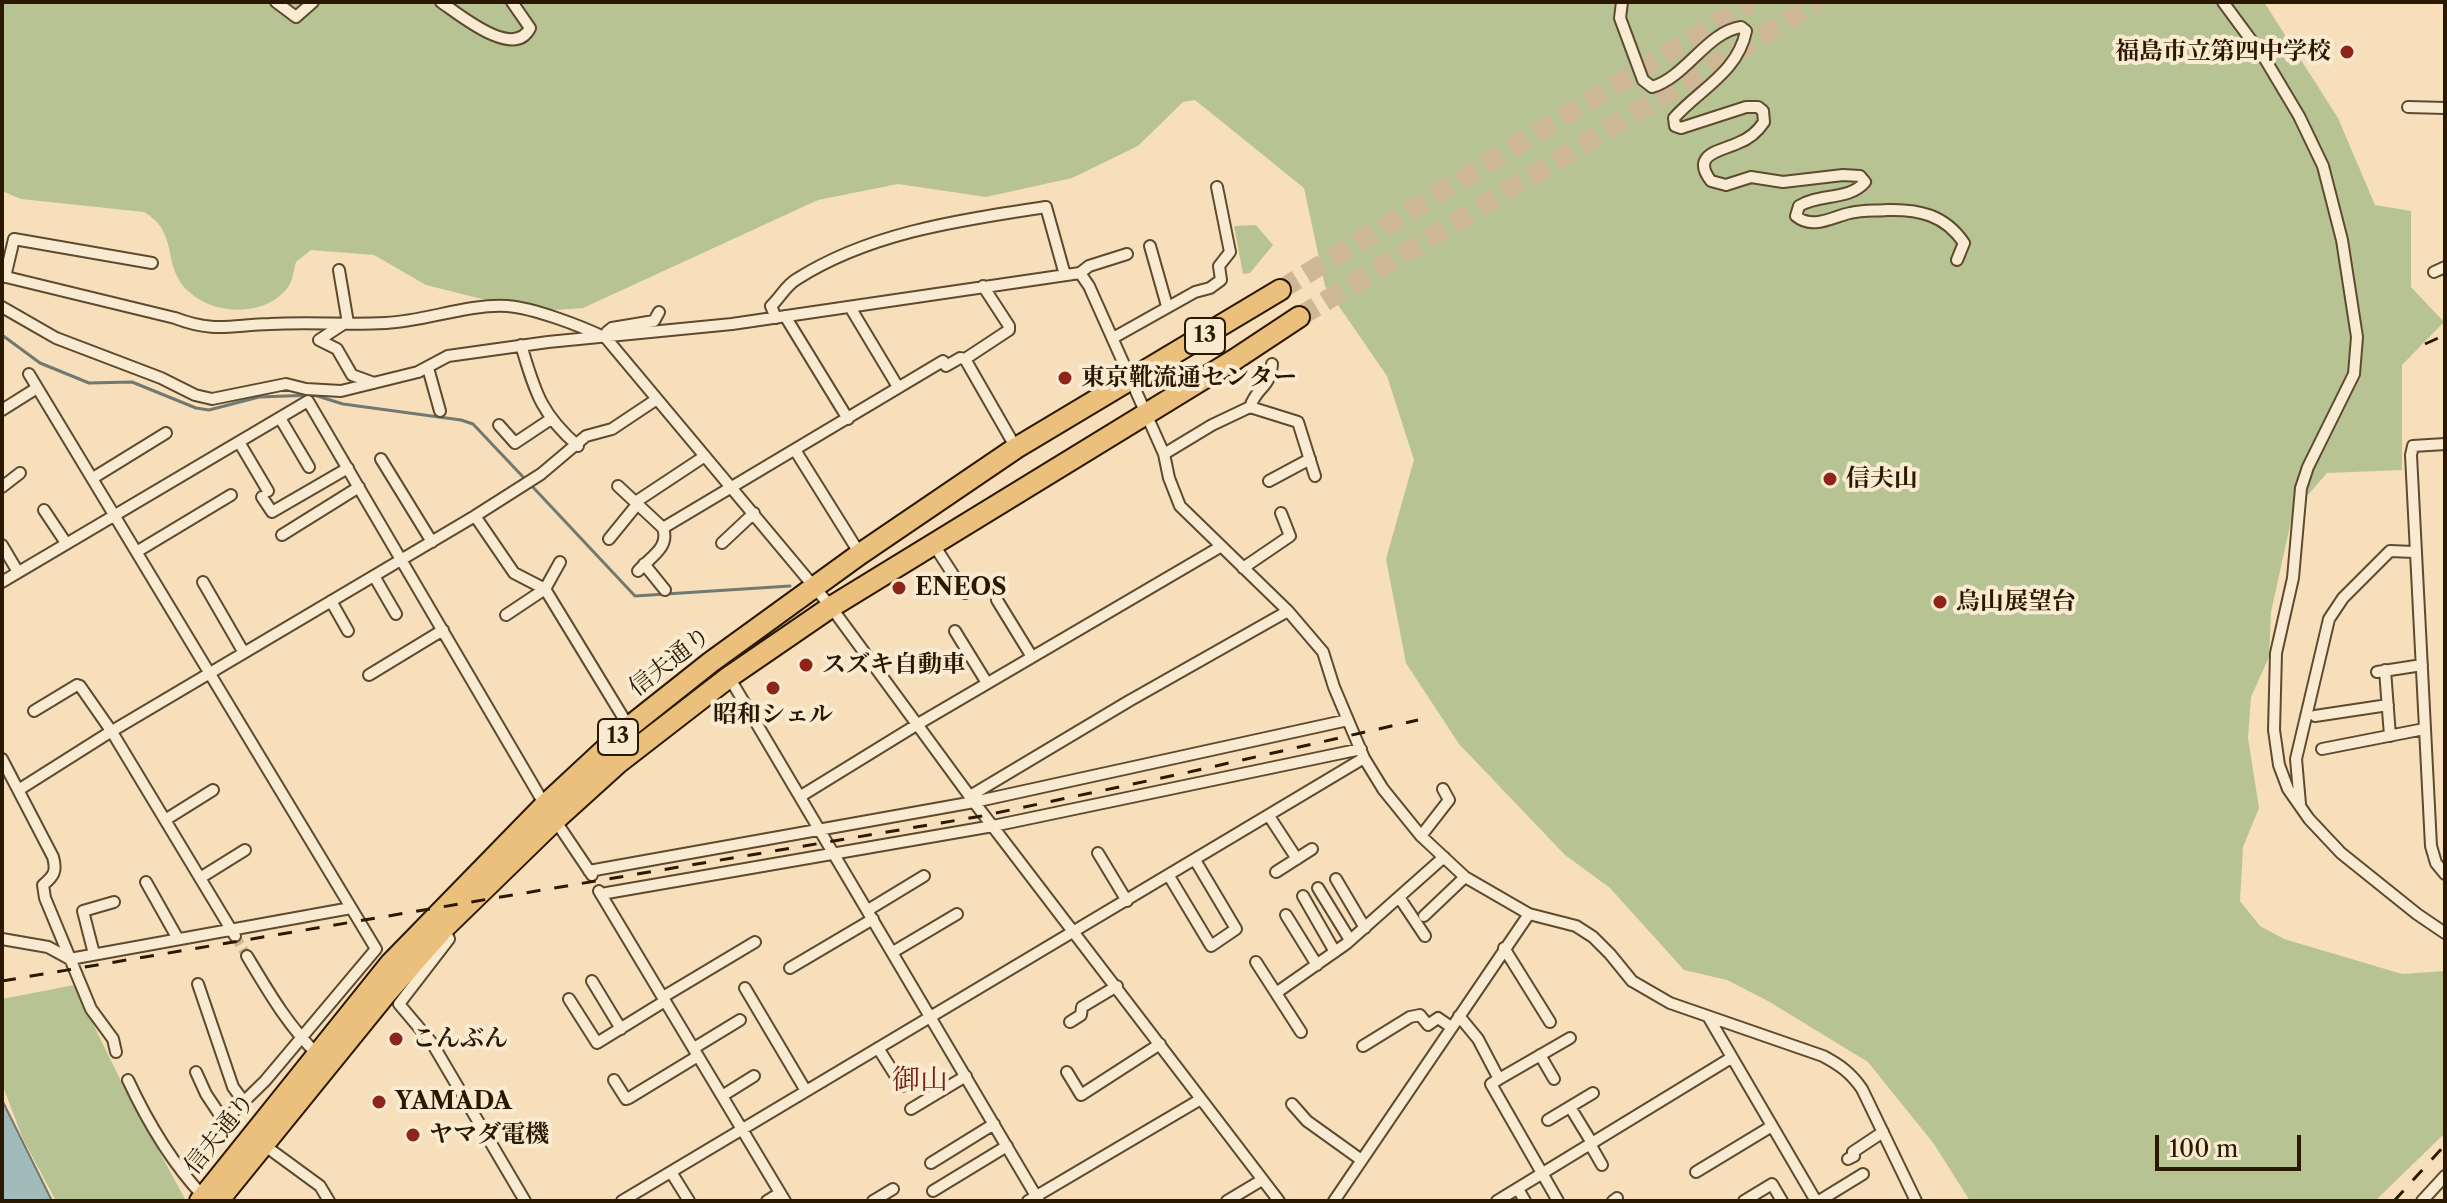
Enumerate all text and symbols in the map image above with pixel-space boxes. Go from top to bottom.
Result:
place label: 福島市立第四中学校 [2115,38,2331,66]
marker: 福島市立第四中学校 [2338,43,2356,61]
road number: 13 [1185,318,1225,354]
place label: 東京靴流通センター [1081,364,1297,392]
marker: 東京靴流通センター [1056,369,1074,387]
place label: 信夫山 [1846,465,1918,493]
marker: 信夫山 [1821,470,1839,488]
place label: ENEOS [915,574,1007,602]
marker: ENEOS [890,579,908,597]
place label: 烏山展望台 [1956,588,2076,616]
marker: 烏山展望台 [1931,593,1949,611]
street label: 信夫通り [623,621,717,703]
place label: スズキ自動車 [822,651,966,679]
marker: スズキ自動車 [797,656,815,674]
marker: 昭和シェル [764,679,782,697]
place label: 昭和シェル [713,701,833,729]
road number: 13 [598,719,638,755]
place label: こんぶん [412,1025,508,1053]
marker: こんぶん [387,1030,405,1048]
district label: 御山 [892,1064,948,1098]
street label: 信夫通り [179,1088,261,1180]
place label: YAMADA [395,1088,512,1116]
marker: YAMADA [370,1093,388,1111]
scale bar [2159,1119,2305,1169]
place label: ヤマダ電機 [429,1121,549,1149]
marker: ヤマダ電機 [404,1126,422,1144]
text: 100 m [2169,1134,2238,1163]

